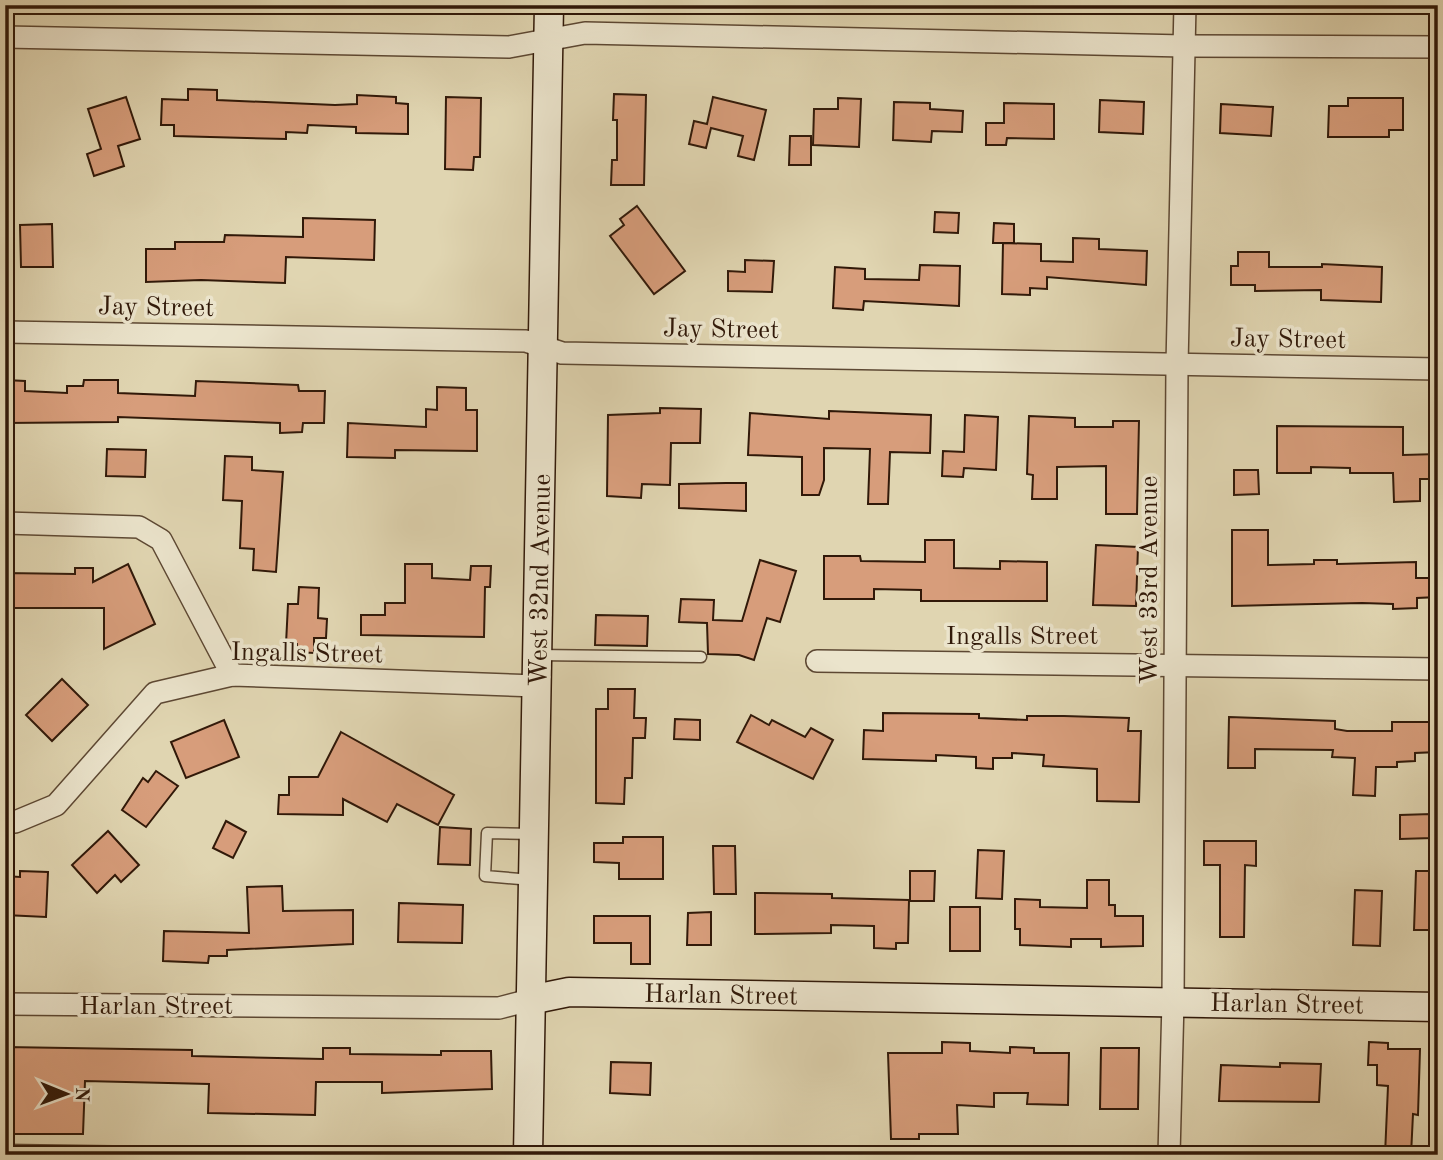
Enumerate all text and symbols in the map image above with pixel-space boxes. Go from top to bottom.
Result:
street label: Jay Street [98,294,214,322]
street label: Jay Street [663,316,779,344]
street label: Jay Street [1230,326,1346,354]
street label: West 32nd Avenue [526,474,556,687]
street label: West 33rd Avenue [1137,475,1163,685]
street label: Ingalls Street [946,624,1098,650]
street label: Ingalls Street [230,640,384,668]
street label: Harlan Street [644,982,798,1010]
street label: Harlan Street [1210,991,1364,1019]
street label: Harlan Street [79,994,233,1020]
north arrow [32,1058,102,1128]
text: N [71,1087,90,1102]

